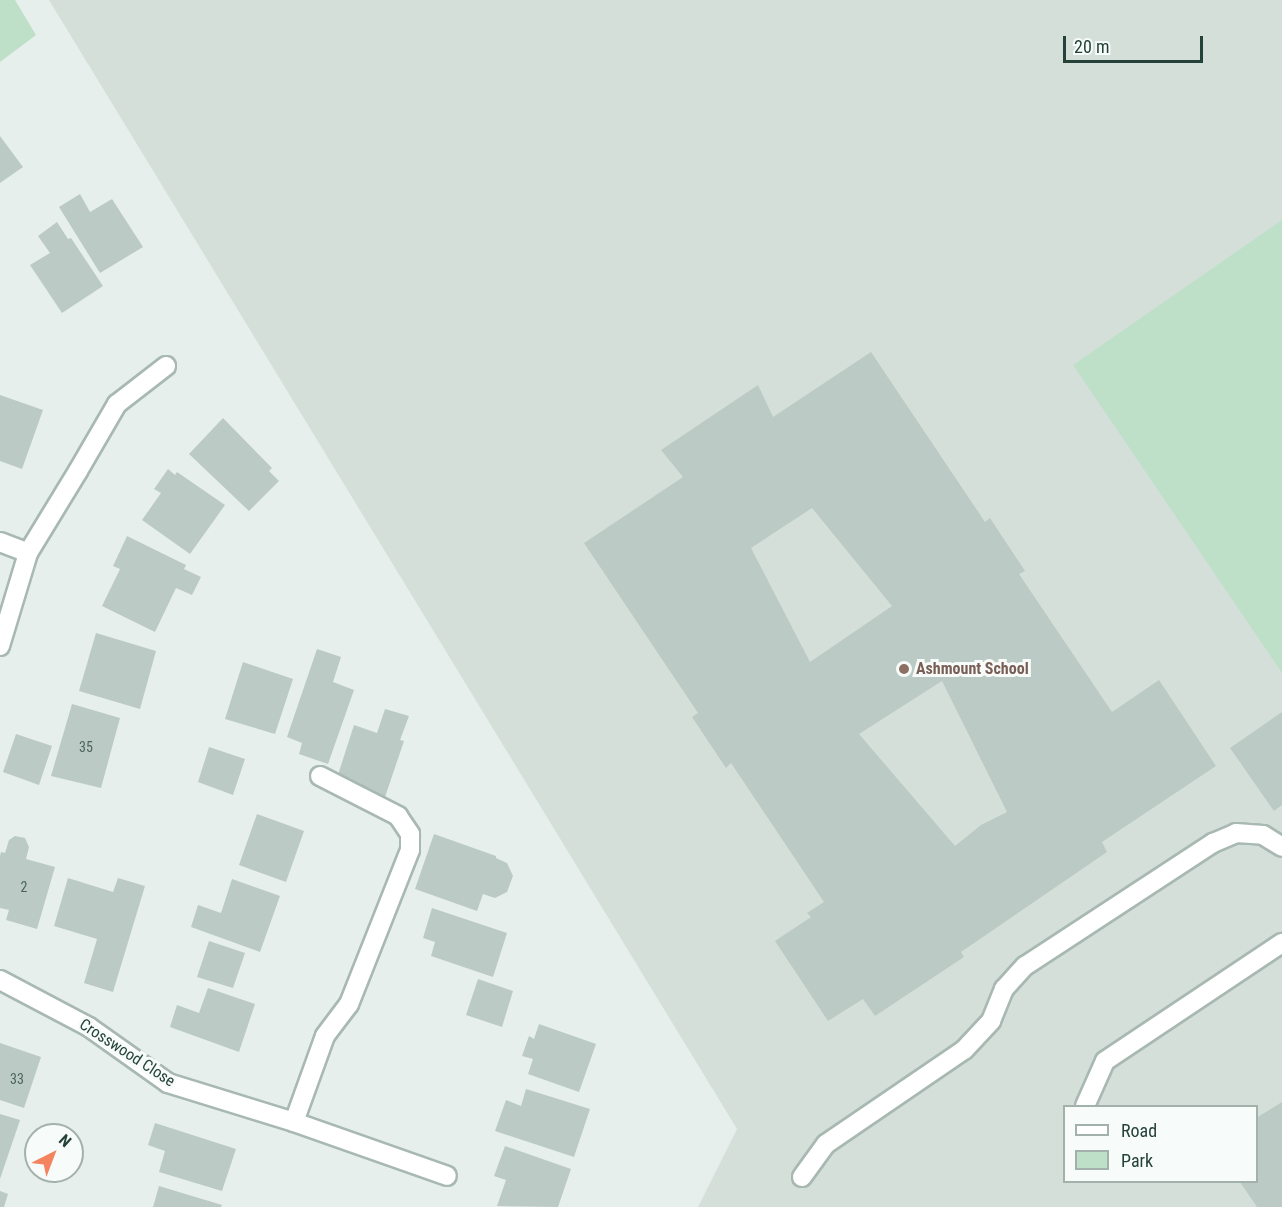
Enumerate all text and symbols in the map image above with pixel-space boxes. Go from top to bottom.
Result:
scale bar [1066,24,1206,62]
text: 20 m [1074,36,1109,57]
place label: Ashmount School [916,659,1029,679]
marker: Ashmount School [897,662,911,676]
house number: 35 [79,739,93,755]
house number: 2 [21,879,27,895]
street label: Crosswood Close [76,1015,178,1091]
house number: 33 [10,1071,24,1087]
legend [1063,1105,1258,1183]
text: Road [1121,1120,1157,1141]
north arrow [24,1123,84,1183]
text: N [55,1130,75,1151]
text: Park [1121,1150,1153,1171]

